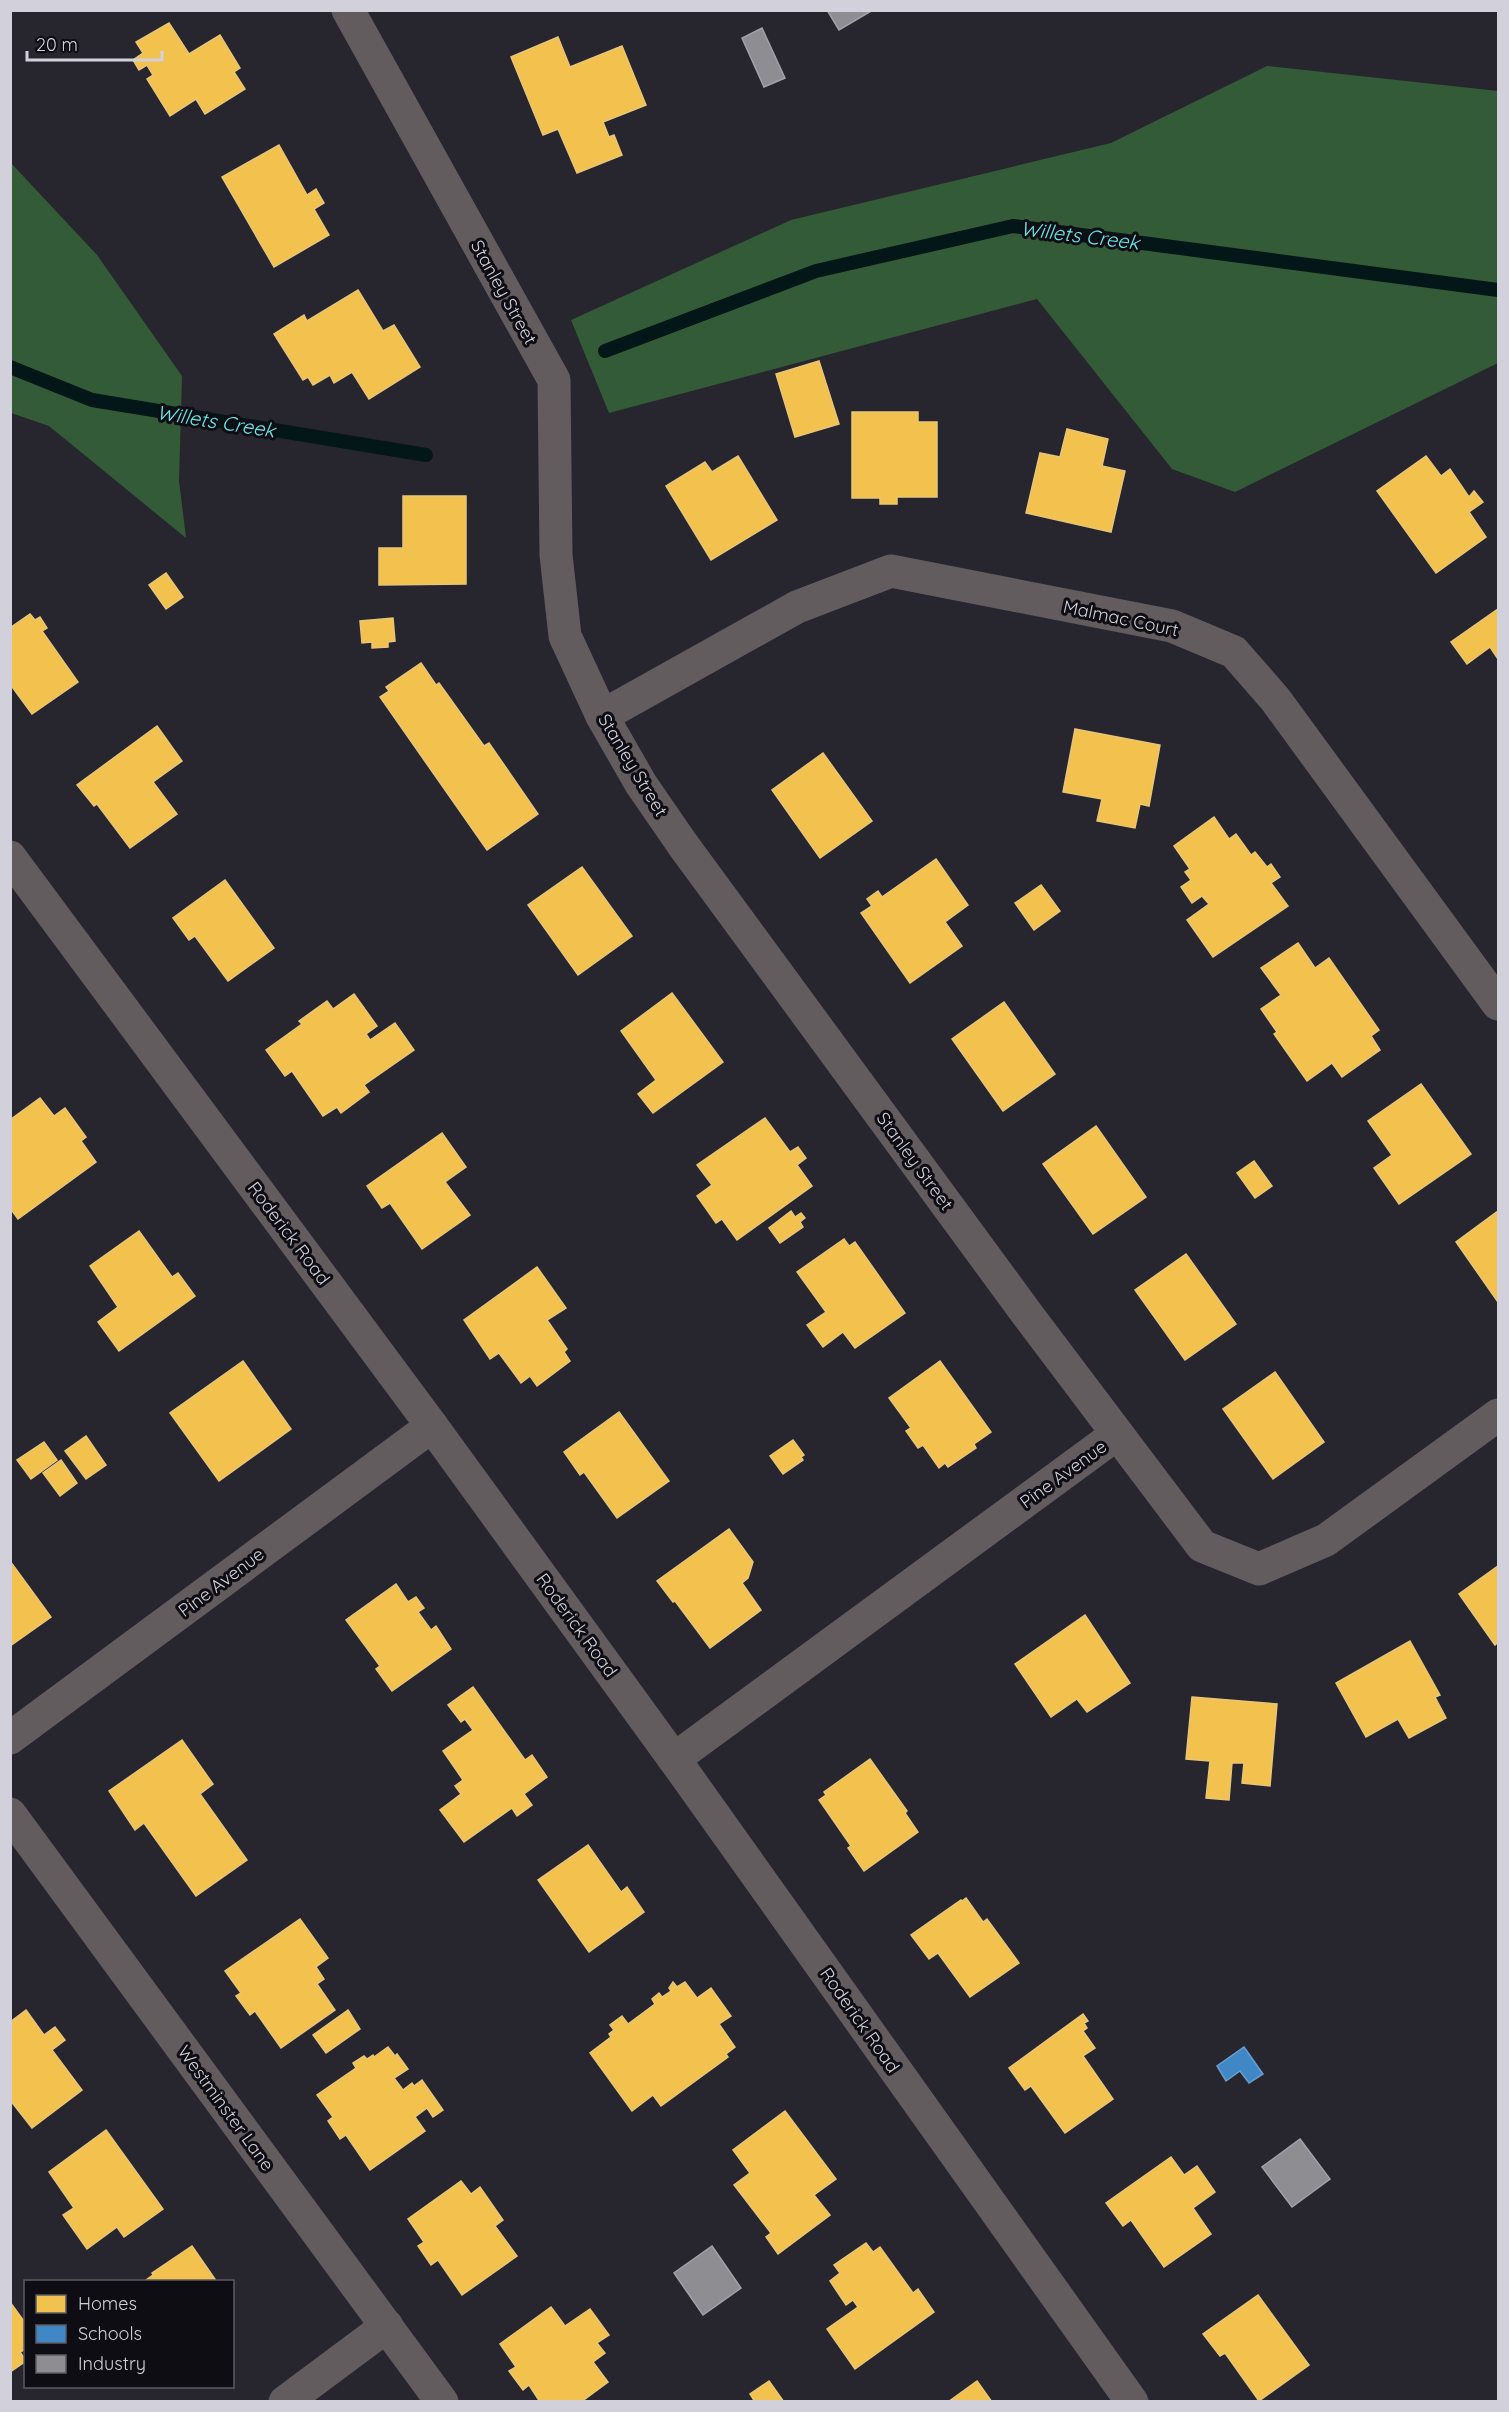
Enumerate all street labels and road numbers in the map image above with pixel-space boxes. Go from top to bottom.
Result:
street label: Stanley Street [466,236,542,348]
street label: Malmac Court [1061,595,1181,641]
street label: Stanley Street [593,709,673,821]
street label: Stanley Street [872,1107,958,1215]
street label: Roderick Road [243,1177,335,1289]
street label: Pine Avenue [1015,1435,1111,1513]
street label: Pine Avenue [173,1542,269,1622]
street label: Roderick Road [531,1568,623,1682]
street label: Roderick Road [815,1963,905,2077]
street label: Westminster Lane [173,2041,279,2175]

